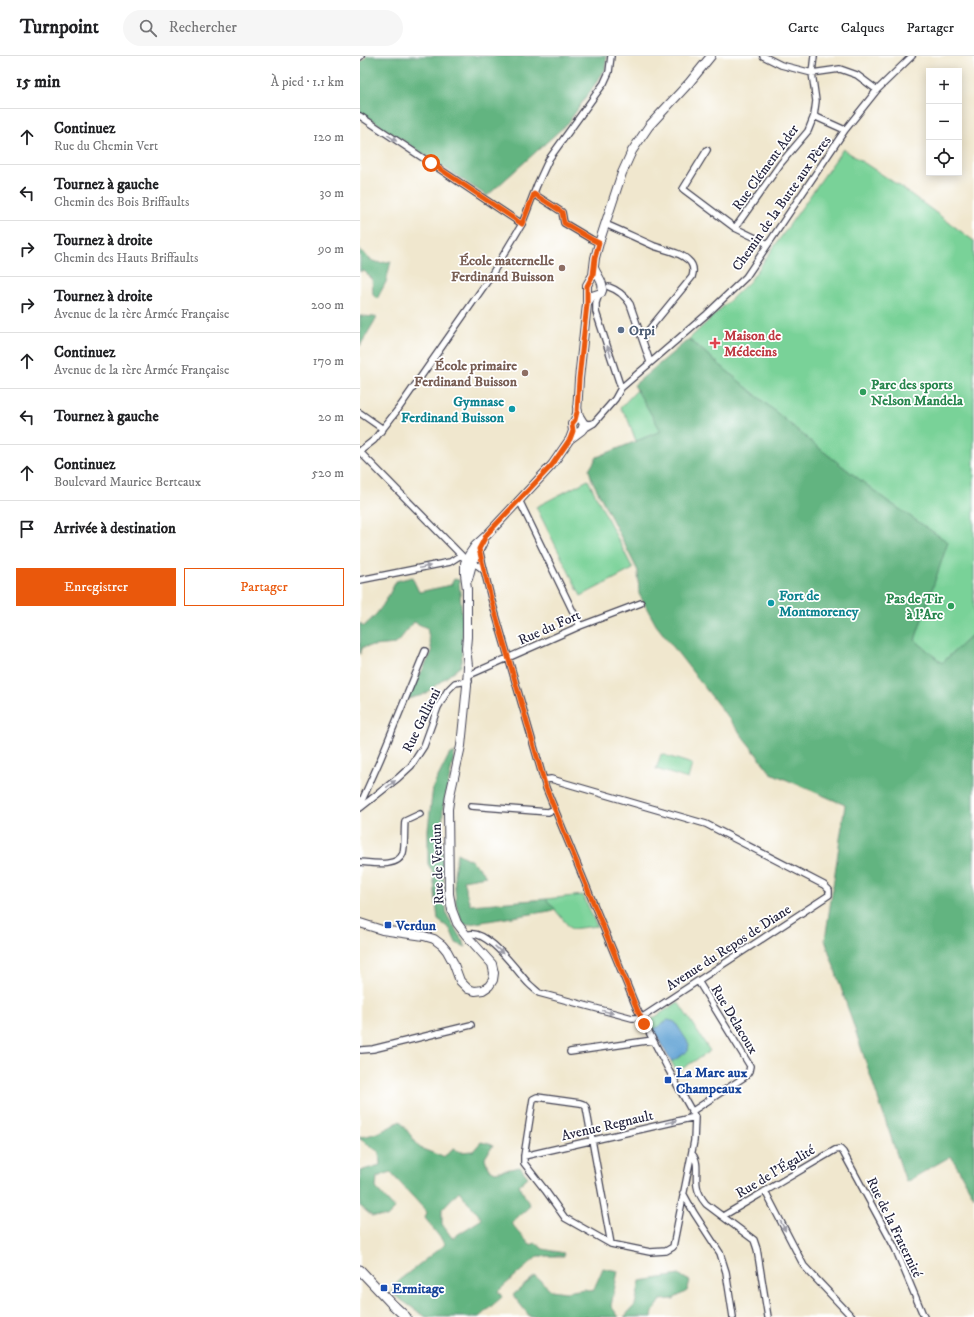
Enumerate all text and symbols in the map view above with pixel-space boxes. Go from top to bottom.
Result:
search box [123,10,403,46]
text: Turnpoint [20,16,99,39]
icon: search [137,17,159,39]
text: Rechercher [169,18,237,37]
text: Carte [788,19,819,37]
text: Calques [841,19,884,37]
text: Partager [906,19,954,37]
map controls [926,68,962,176]
button: + [926,68,962,104]
text: 15 min [16,71,60,93]
text: À pied · 1.1 km [271,74,344,90]
button: − [926,104,962,140]
text: Continuez [54,119,115,138]
street label: Rue Clément Ader [729,120,804,214]
icon: ahead [16,126,38,148]
text: 120 m [313,129,344,145]
street label: Chemin de la Butte aux Pères [728,132,836,275]
one-way arrow [387,134,398,142]
text: Rue du Chemin Vert [54,138,158,154]
button: locate [926,140,962,176]
route start [422,154,440,172]
text: Tournez à gauche [54,175,159,194]
icon: left [16,182,38,204]
text: 30 m [320,185,344,201]
text: Chemin des Bois Briffaults [54,194,189,210]
text: Tournez à droite [54,231,152,250]
icon: right [16,238,38,260]
text: 90 m [318,241,344,257]
text: Chemin des Hauts Briffaults [54,250,198,266]
place label: École maternelle Ferdinand Buisson [451,252,555,286]
marker: École maternelle Ferdinand Buisson [557,263,567,273]
text: Tournez à droite [54,287,152,306]
icon: right [16,294,38,316]
text: 200 m [311,297,344,313]
text: Avenue de la 1ère Armée Française [54,306,229,322]
place label: Orpi [629,322,655,340]
marker: Orpi [616,325,626,335]
place label: Maison de Médecins [724,327,781,361]
marker: Maison de Médecins [709,337,721,349]
text: Continuez [54,343,115,362]
one-way arrow [606,344,612,356]
icon: ahead [16,350,38,372]
text: 170 m [313,353,344,369]
place label: École primaire Ferdinand Buisson [414,357,518,391]
text: Avenue de la 1ère Armée Française [54,362,229,378]
marker: École primaire Ferdinand Buisson [520,368,530,378]
place label: Parc des sports Nelson Mandela [871,376,964,410]
marker: Parc des sports Nelson Mandela [858,387,868,397]
place label: Gymnase Ferdinand Buisson [401,393,505,427]
marker: Gymnase Ferdinand Buisson [507,404,517,414]
icon: left [16,406,38,428]
text: Tournez à gauche [54,407,159,426]
text: 20 m [318,409,344,425]
text: Continuez [54,455,115,474]
icon: ahead [16,462,38,484]
text: 520 m [312,465,344,481]
text: Boulevard Maurice Berteaux [54,474,201,490]
icon: arrive [16,518,38,540]
text: Arrivée à destination [54,519,176,538]
one-way arrow [419,564,431,570]
button: Enregistrer [16,568,176,606]
button: Partager [184,568,344,606]
place label: Fort de Montmorency [779,587,859,621]
place label: Pas de Tir à l'Arc [886,590,944,624]
marker: Fort de Montmorency [766,598,776,608]
marker: Pas de Tir à l'Arc [946,601,956,611]
street label: Rue du Fort [516,606,584,650]
street label: Rue Gallieni [399,685,445,756]
one-way arrow [386,780,397,788]
street label: Rue de Verdun [428,823,448,905]
street label: Avenue du Repos de Diane [663,901,795,995]
place label: Verdun [395,917,437,935]
marker: Verdun [383,920,393,930]
one-way arrow [494,945,504,955]
street label: Rue Delacoux [706,982,762,1058]
one-way arrow [602,1009,614,1015]
route end [635,1015,653,1033]
place label: La Mare aux Champeaux [676,1064,747,1098]
marker: La Mare aux Champeaux [663,1075,673,1085]
street label: Avenue Regnault [559,1107,655,1145]
one-way arrow [665,1119,677,1125]
street label: Rue de l'Égalité [733,1141,819,1203]
street label: Rue de la Fraternité [862,1174,926,1281]
one-way arrow [780,1220,787,1231]
place label: Ermitage [392,1280,444,1298]
marker: Ermitage [379,1283,389,1293]

